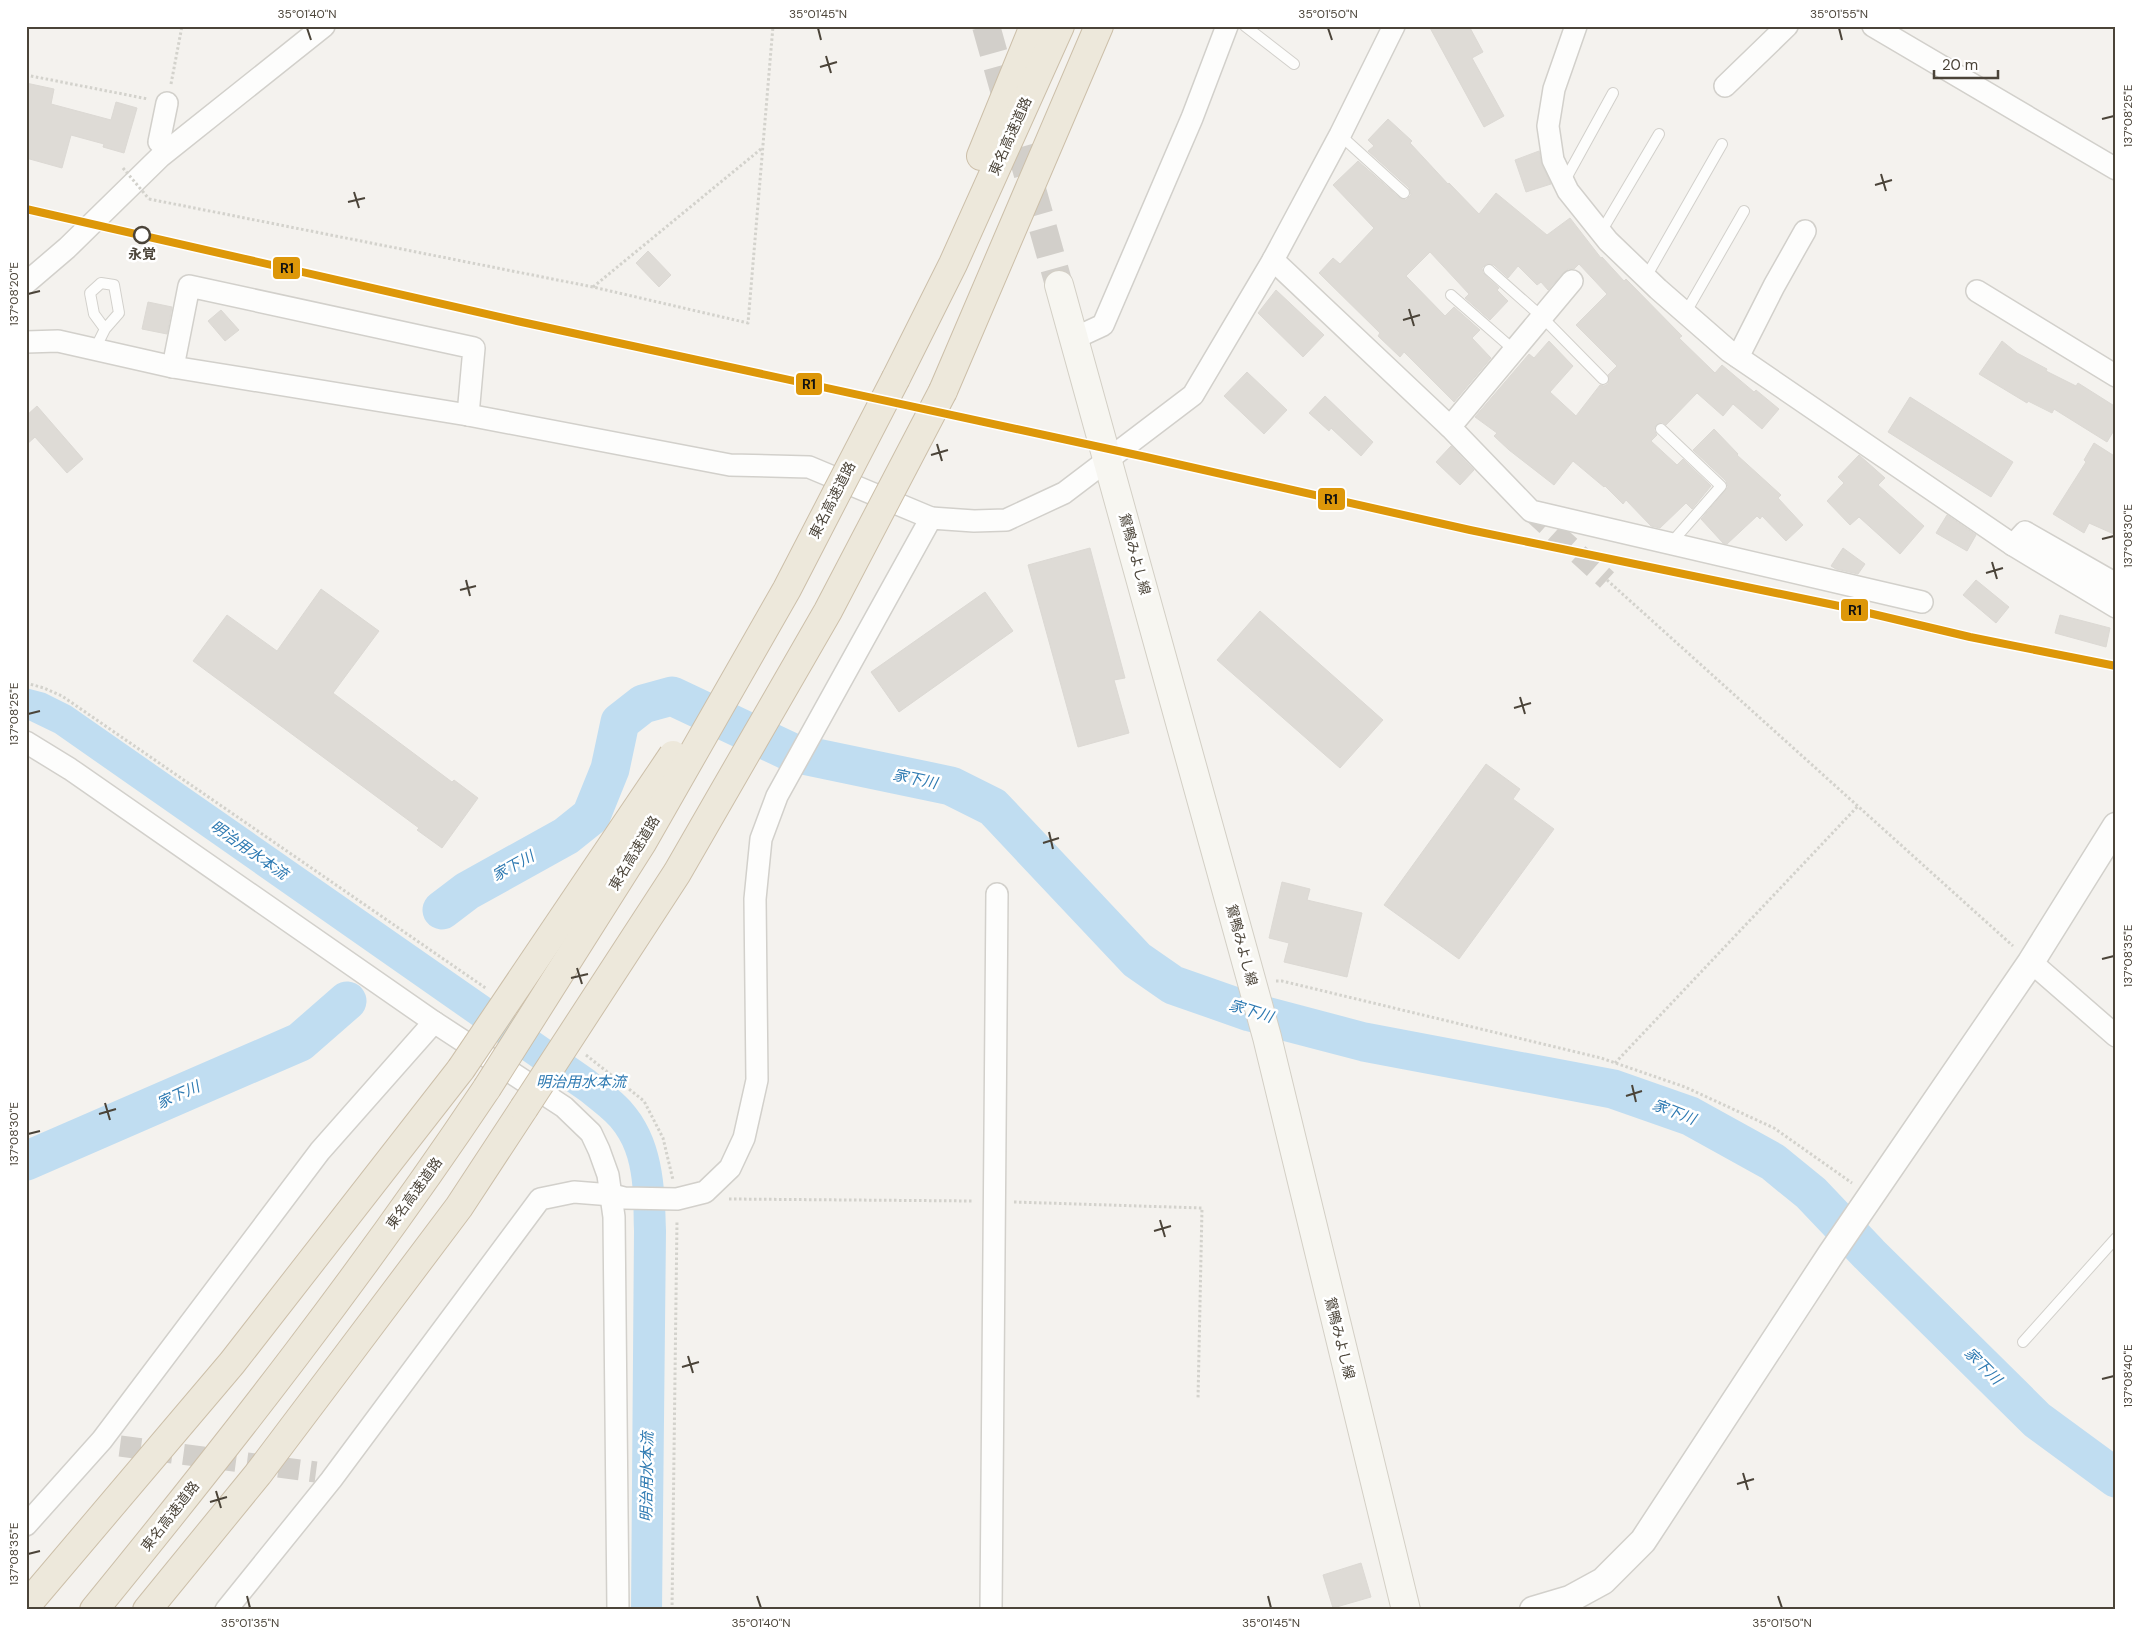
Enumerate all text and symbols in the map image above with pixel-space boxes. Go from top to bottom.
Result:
text: 35°01'40"N [277,6,337,22]
text: 35°01'45"N [789,6,847,22]
text: 35°01'50"N [1298,6,1358,22]
text: 35°01'55"N [1810,6,1868,22]
scale bar [1934,48,1998,80]
text: 20 m [1942,55,1978,75]
text: 137°08'25"E [2120,84,2136,147]
street label: 東名高速道路 [985,94,1035,178]
marker: 永覚 [133,226,151,244]
place label: 永覚 [128,245,156,263]
line badge: R1 [272,256,301,280]
text: R1 [280,259,294,277]
text: 137°08'20"E [6,262,22,326]
line badge: R1 [795,372,823,396]
text: R1 [802,375,816,393]
street label: 東名高速道路 [805,458,859,542]
line badge: R1 [1317,487,1346,511]
text: R1 [1324,490,1338,508]
text: 137°08'30"E [2120,504,2136,568]
street label: 鴛鴨みよし線 [1115,511,1155,597]
line badge: R1 [1840,598,1869,622]
text: R1 [1848,601,1862,619]
text: 137°08'25"E [6,682,22,745]
water label: 家下川 [891,765,941,794]
street label: 東名高速道路 [605,812,663,894]
water label: 明治用水本流 [206,816,293,885]
water label: 家下川 [488,845,539,886]
street label: 鴛鴨みよし線 [1222,902,1262,988]
text: 137°08'35"E [2120,924,2136,988]
water label: 家下川 [1227,995,1277,1028]
water label: 明治用水本流 [536,1072,628,1092]
water label: 家下川 [153,1076,204,1113]
water label: 家下川 [1649,1095,1700,1130]
text: 137°08'30"E [6,1102,22,1166]
street label: 東名高速道路 [382,1154,446,1232]
street label: 鴛鴨みよし線 [1321,1295,1359,1381]
water label: 家下川 [1960,1343,2007,1390]
text: 137°08'40"E [2120,1344,2136,1408]
water label: 明治用水本流 [636,1430,658,1522]
street label: 東名高速道路 [137,1477,203,1555]
text: 137°08'35"E [6,1522,22,1586]
text: 35°01'35"N [221,1615,279,1631]
text: 35°01'40"N [731,1615,791,1631]
text: 35°01'45"N [1242,1615,1300,1631]
text: 35°01'50"N [1752,1615,1812,1631]

